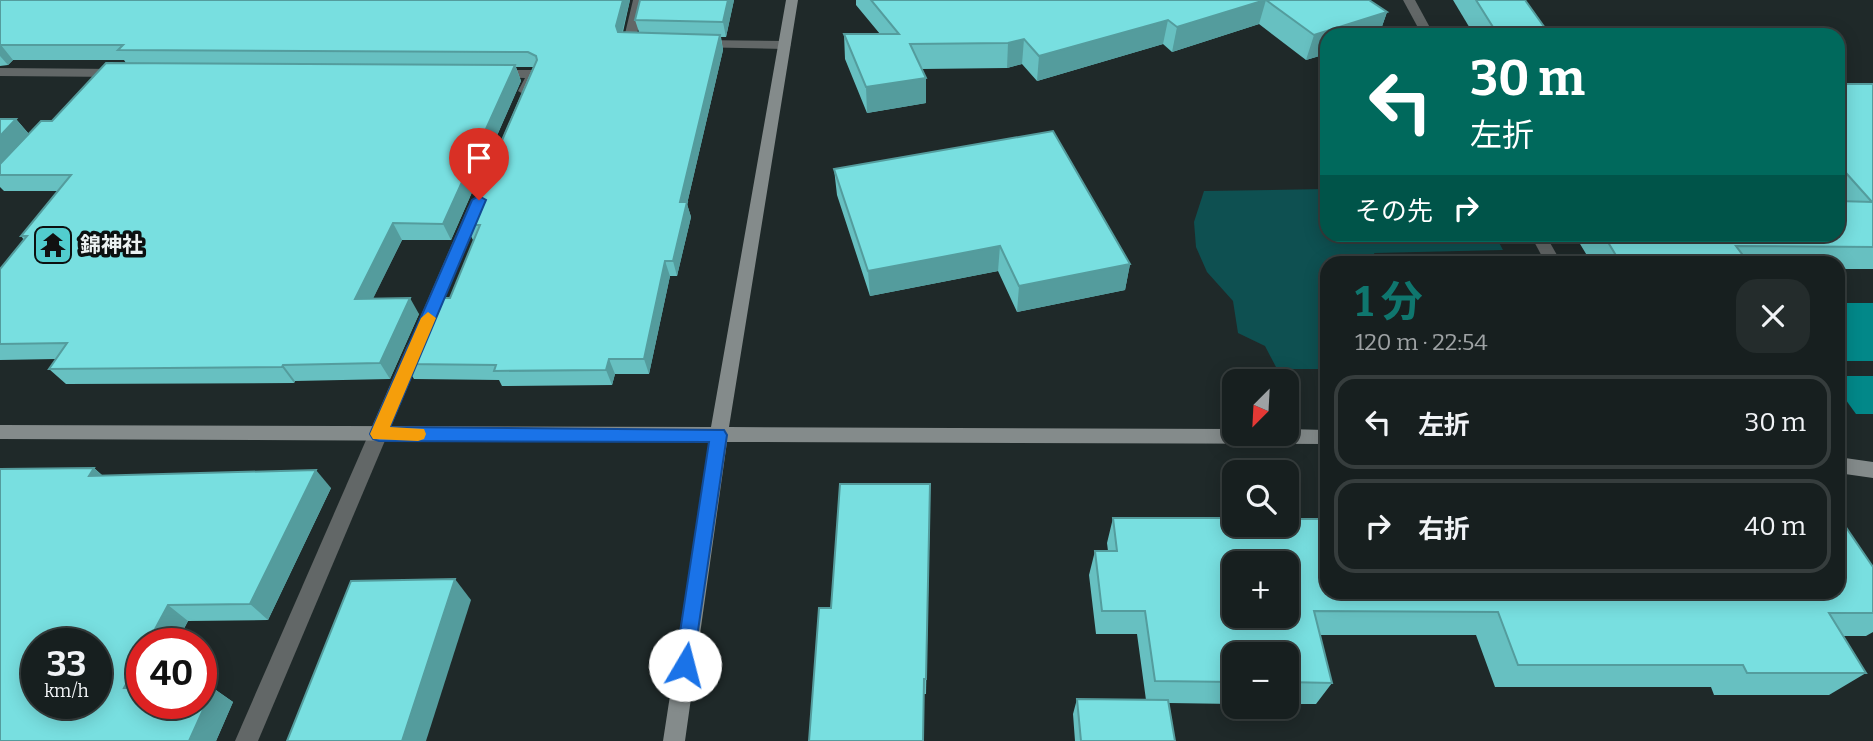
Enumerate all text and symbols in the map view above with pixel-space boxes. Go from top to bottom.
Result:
text: 30 m [1470,49,1585,108]
icon: left [1355,56,1446,147]
text: 左折 [1470,116,1534,154]
pin [449,128,509,200]
icon: arrive [460,139,498,177]
icon: right [1447,189,1485,227]
text: その先 [1355,196,1433,227]
temple icon: 錦神社 [32,224,74,266]
place label: 錦神社 [80,232,143,258]
text: 1 分 [1355,277,1423,327]
button: close [1736,279,1810,353]
text: 120 m · 22:54 [1355,328,1488,356]
north arrow [1222,369,1298,446]
map controls [1222,369,1299,719]
icon: left [1359,403,1397,441]
text: 30 m [1745,407,1806,438]
text: 左折 [1418,410,1470,441]
button: search [1222,460,1299,537]
icon: right [1359,507,1397,545]
text: 40 m [1744,511,1806,542]
text: 右折 [1418,514,1470,545]
button: + [1222,551,1299,628]
speed limit sign: 40 [126,628,217,719]
position arrow [648,628,722,702]
button: − [1222,642,1299,719]
text: 33 [47,643,86,685]
text: km/h [44,680,89,702]

